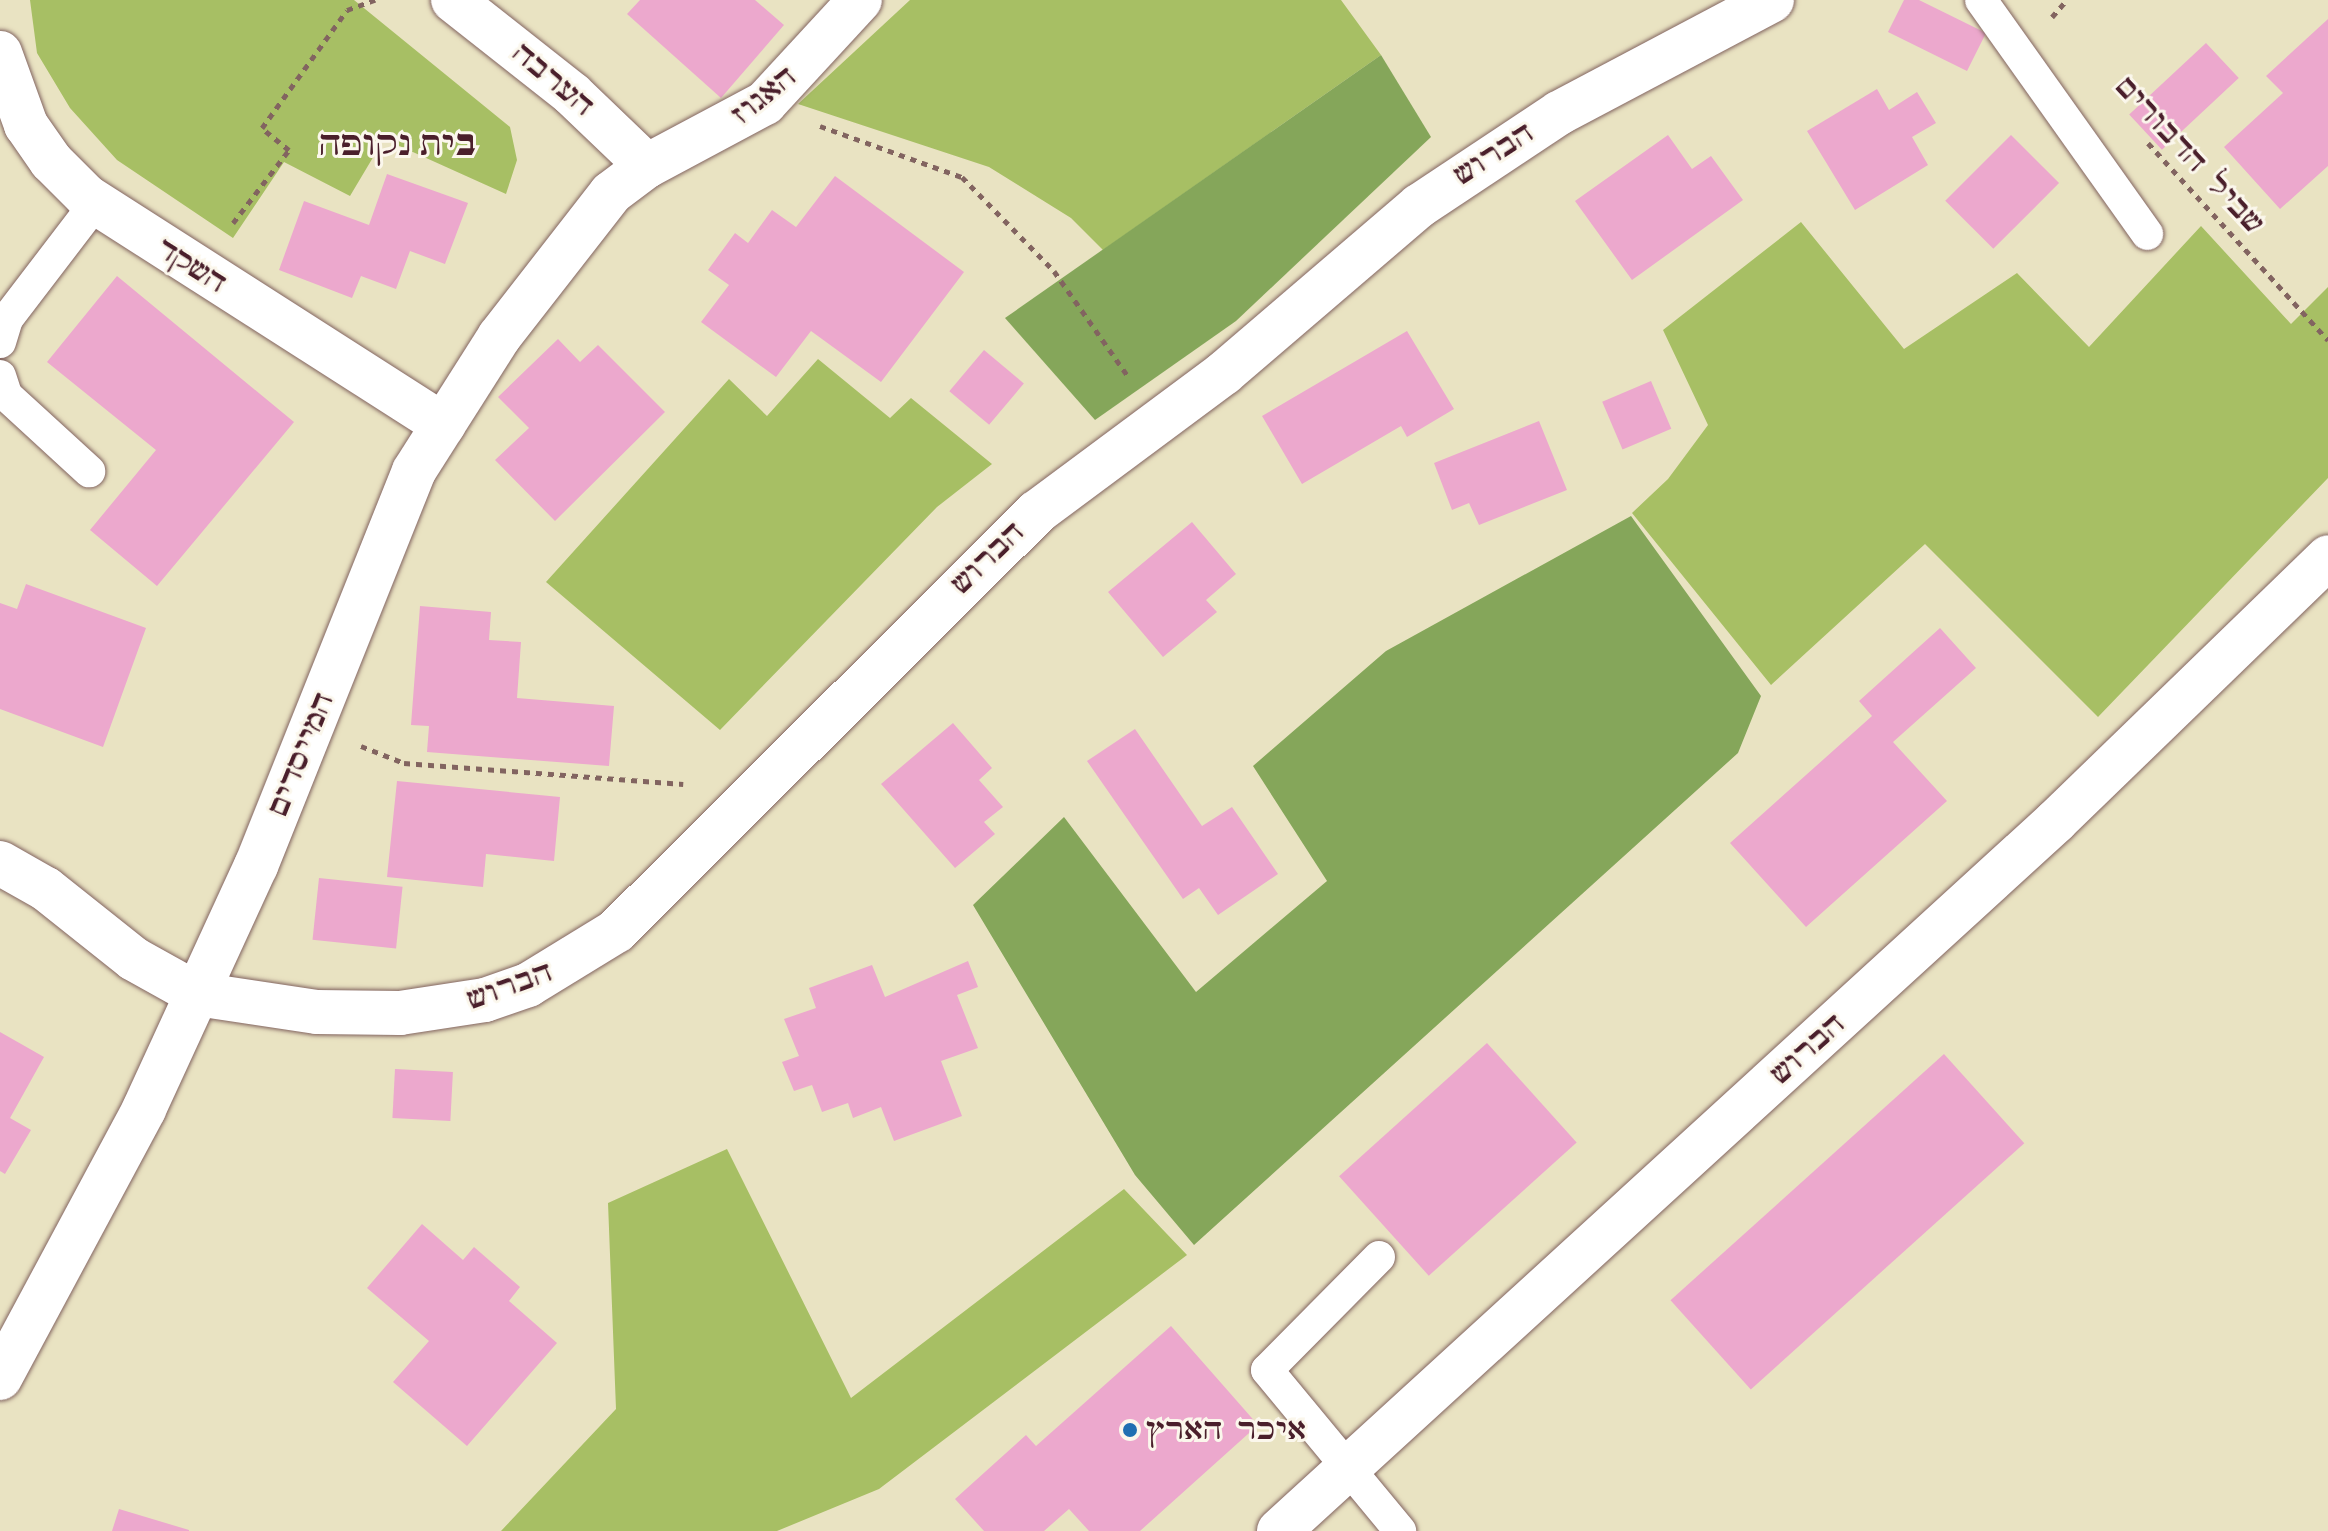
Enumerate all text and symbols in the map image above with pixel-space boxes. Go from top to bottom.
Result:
street label: הערבה [505,36,601,124]
street label: האגוז [724,59,804,133]
street label: שביל הדבורים [2109,71,2269,239]
street label: הברוש [1447,115,1541,193]
district label: בית נקופה [319,125,477,165]
street label: השקד [149,231,233,301]
street label: הברוש [944,514,1032,602]
street label: המייסדים [260,688,342,822]
street label: הברוש [462,954,558,1018]
street label: הברוש [1763,1006,1853,1092]
place label: איכר הארץ [1146,1412,1299,1448]
marker: איכר הארץ [1121,1421,1139,1439]

